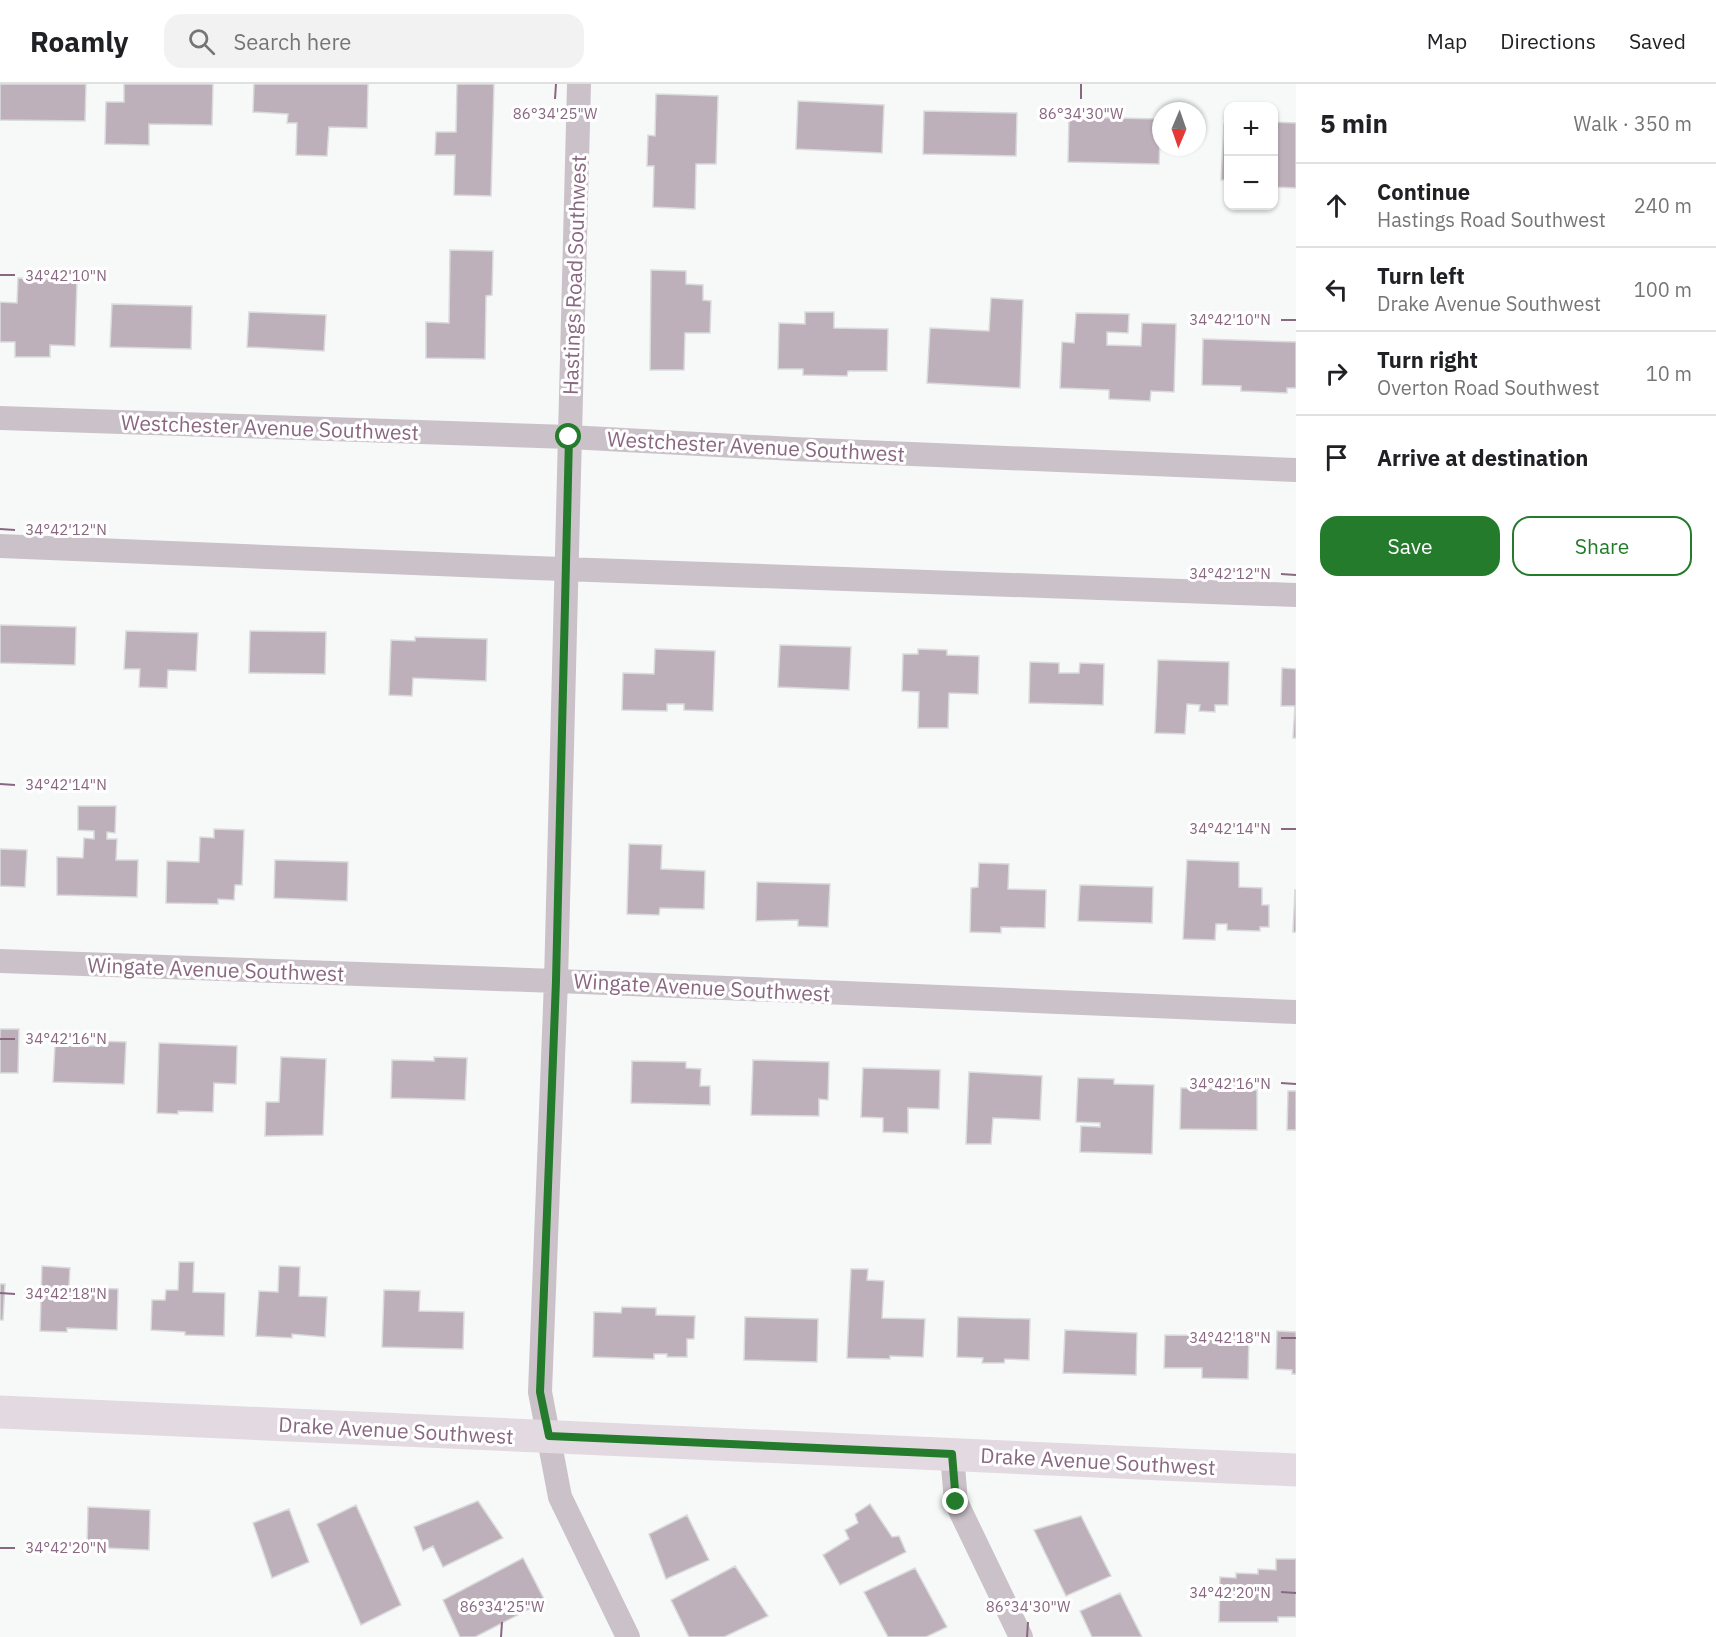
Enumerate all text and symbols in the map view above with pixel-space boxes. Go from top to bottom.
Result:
search box [164,14,584,68]
text: Roamly [30,23,128,60]
icon: search [185,25,218,58]
text: Search here [233,27,351,56]
text: Map [1427,27,1467,55]
text: Directions [1500,27,1596,55]
text: Saved [1629,27,1686,55]
north arrow [1152,102,1206,156]
map controls [1224,102,1278,210]
button: + [1224,102,1278,156]
text: 86°34'25"W [513,104,598,123]
text: 86°34'30"W [1039,104,1124,123]
text: 5 min [1320,106,1388,140]
text: Walk · 350 m [1574,110,1692,137]
street label: Hastings Road Southwest [556,154,592,396]
button: − [1224,156,1278,210]
text: Continue [1377,177,1470,206]
icon: ahead [1320,189,1353,222]
text: 240 m [1634,192,1692,219]
text: Hastings Road Southwest [1377,206,1606,233]
text: Turn left [1377,261,1465,290]
text: 34°42'10"N [25,266,107,285]
icon: left [1320,273,1353,306]
text: 100 m [1634,276,1692,303]
text: Drake Avenue Southwest [1377,290,1601,317]
text: 34°42'10"N [1189,310,1271,329]
text: Turn right [1377,345,1478,374]
icon: right [1320,357,1353,390]
text: 10 m [1646,360,1692,387]
text: Overton Road Southwest [1377,374,1599,401]
street label: Westchester Avenue Southwest [121,408,419,446]
route start [555,423,581,449]
street label: Westchester Avenue Southwest [606,424,906,468]
icon: arrive [1320,441,1353,474]
text: Arrive at destination [1377,443,1588,472]
button: Save [1320,516,1500,576]
button: Share [1512,516,1692,576]
text: 34°42'12"N [25,520,107,539]
text: 34°42'12"N [1189,564,1271,583]
text: 34°42'14"N [25,775,107,794]
text: 34°42'14"N [1189,819,1271,838]
street label: Wingate Avenue Southwest [87,951,345,987]
street label: Wingate Avenue Southwest [573,966,831,1008]
text: 34°42'16"N [25,1029,107,1048]
text: 34°42'16"N [1189,1074,1271,1093]
text: 34°42'18"N [25,1284,107,1303]
text: 34°42'18"N [1189,1328,1271,1347]
street label: Drake Avenue Southwest [278,1410,514,1450]
street label: Drake Avenue Southwest [980,1441,1216,1481]
route end [942,1488,968,1514]
text: 34°42'20"N [25,1538,107,1557]
text: 34°42'20"N [1189,1583,1271,1602]
text: 86°34'25"W [460,1597,545,1616]
text: 86°34'30"W [986,1597,1071,1616]

